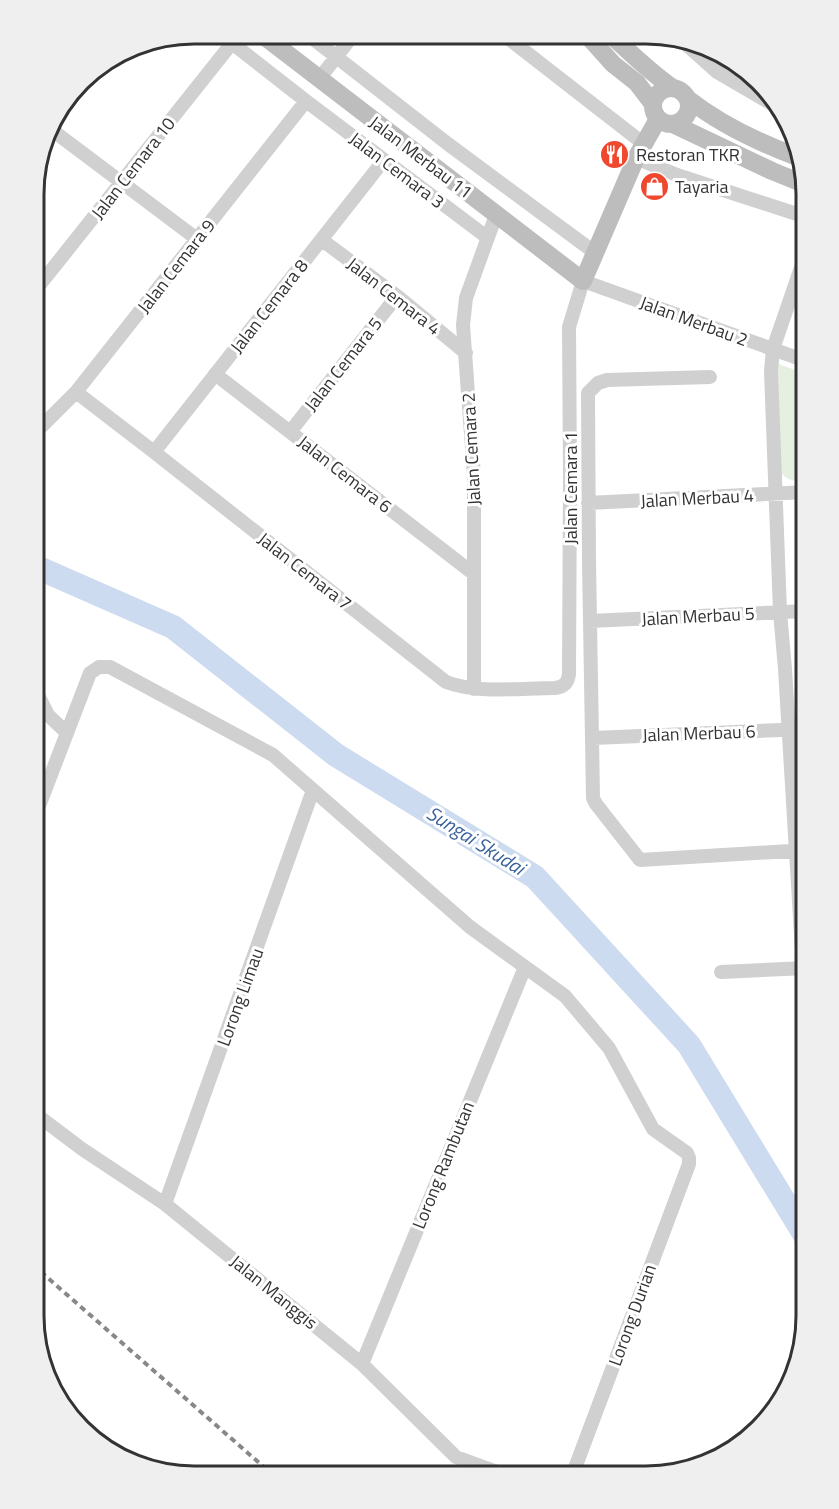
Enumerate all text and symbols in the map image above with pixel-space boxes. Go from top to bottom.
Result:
street label: Jalan Merbau 11 [364,109,478,205]
street label: Jalan Cemara 10 [84,111,182,225]
street label: Jalan Cemara 3 [344,125,450,215]
restaurant icon: Restoran TKR [599,138,631,170]
place label: Restoran TKR [636,141,740,168]
shop icon: Tayaria [638,170,670,202]
place label: Tayaria [675,173,729,200]
street label: Jalan Cemara 9 [131,213,221,319]
street label: Jalan Cemara 4 [341,251,447,341]
street label: Jalan Cemara 8 [224,253,314,359]
street label: Jalan Merbau 2 [636,289,752,353]
street label: Jalan Cemara 5 [298,311,388,417]
street label: Jalan Cemara 2 [455,392,487,506]
street label: Jalan Cemara 6 [292,429,398,519]
street label: Jalan Cemara 1 [557,431,584,545]
street label: Jalan Merbau 4 [640,482,754,514]
street label: Jalan Cemara 7 [252,526,358,616]
street label: Jalan Merbau 5 [641,600,755,632]
street label: Jalan Merbau 6 [642,718,756,748]
water label: Sungai Skudai [421,798,534,884]
street label: Lorong Limau [210,944,270,1050]
street label: Lorong Rambutan [405,1097,481,1233]
street label: Jalan Manggis [224,1248,324,1336]
street label: Lorong Durian [601,1260,663,1370]

